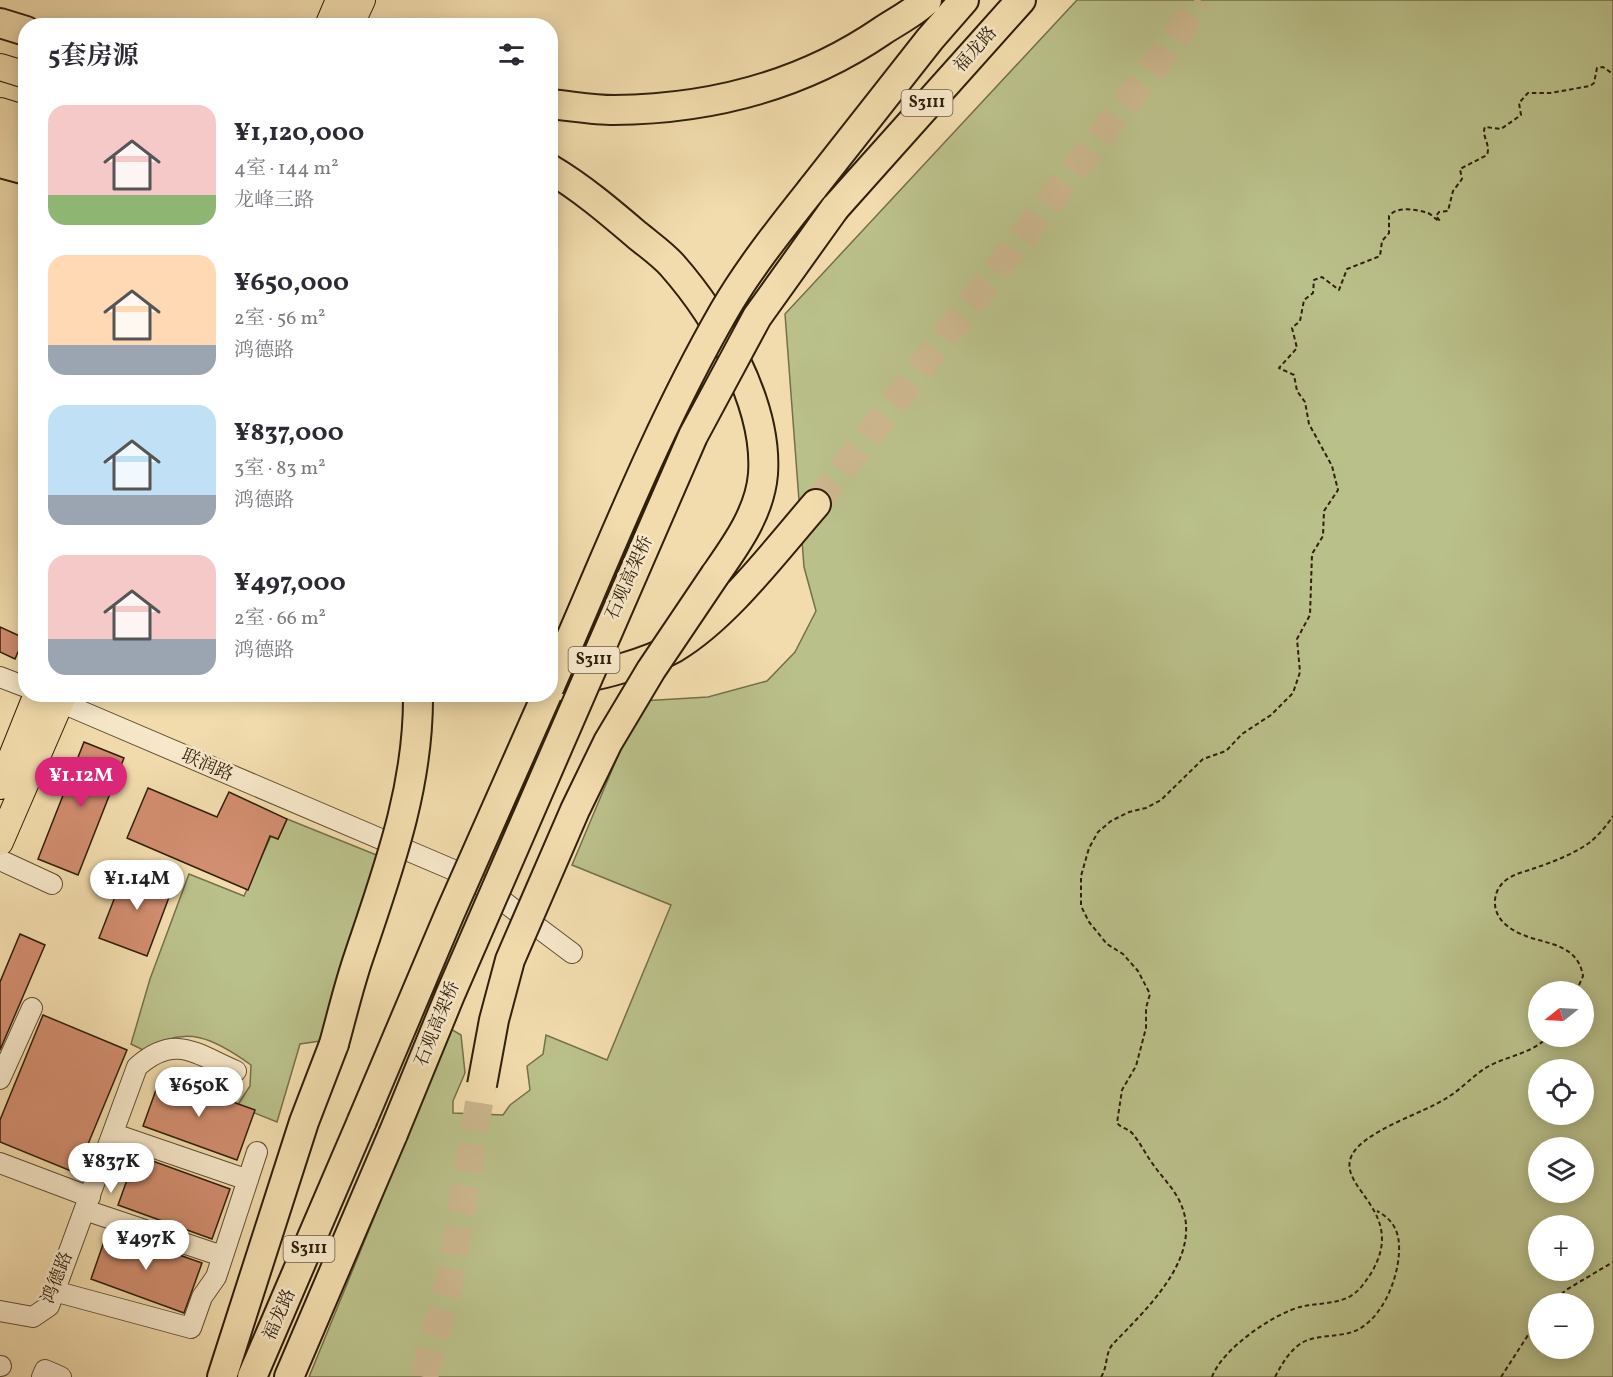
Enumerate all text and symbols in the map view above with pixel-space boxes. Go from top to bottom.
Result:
street label: 福龙路 [949,22,1003,78]
icon: filters [495,38,528,71]
text: 5套房源 [48,39,139,75]
road number: S3111 [902,90,952,116]
text: ¥1,120,000 [234,115,364,151]
icon: home [96,129,168,201]
text: 4室 · 144 m² [234,155,339,183]
text: 龙峰三路 [234,187,314,215]
text: ¥650,000 [234,265,349,301]
icon: home [96,279,168,351]
text: 2室 · 56 m² [234,305,326,333]
text: 鸿德路 [234,337,294,365]
text: ¥837,000 [234,415,344,451]
icon: home [96,429,168,501]
text: 3室 · 83 m² [234,455,326,483]
text: 鸿德路 [234,487,294,515]
street label: 石观高架桥 [600,532,660,624]
text: ¥497,000 [234,565,346,601]
icon: home [96,579,168,651]
text: 2室 · 66 m² [234,605,326,633]
text: 鸿德路 [234,637,294,665]
road number: S3111 [568,647,620,673]
street label: 联润路 [177,744,237,788]
pin: ¥1.12M [32,757,130,808]
text: ¥1.12M [49,762,113,790]
pin: ¥1.14M [88,860,186,911]
text: ¥1.14M [104,865,170,893]
street label: 石观高架桥 [410,978,466,1070]
north arrow [1528,981,1594,1047]
map controls [1528,981,1594,1359]
button: locate [1528,1059,1594,1125]
pin: ¥650K [157,1067,241,1118]
text: ¥650K [169,1072,229,1100]
button: layers [1528,1137,1594,1203]
pin: ¥837K [69,1143,153,1194]
text: ¥837K [82,1148,140,1176]
button: + [1528,1215,1594,1281]
pin: ¥497K [104,1220,188,1271]
text: ¥497K [116,1225,176,1253]
road number: S3111 [284,1236,334,1262]
street label: 鸿德路 [36,1248,80,1308]
street label: 福龙路 [258,1285,302,1345]
button: − [1528,1293,1594,1359]

